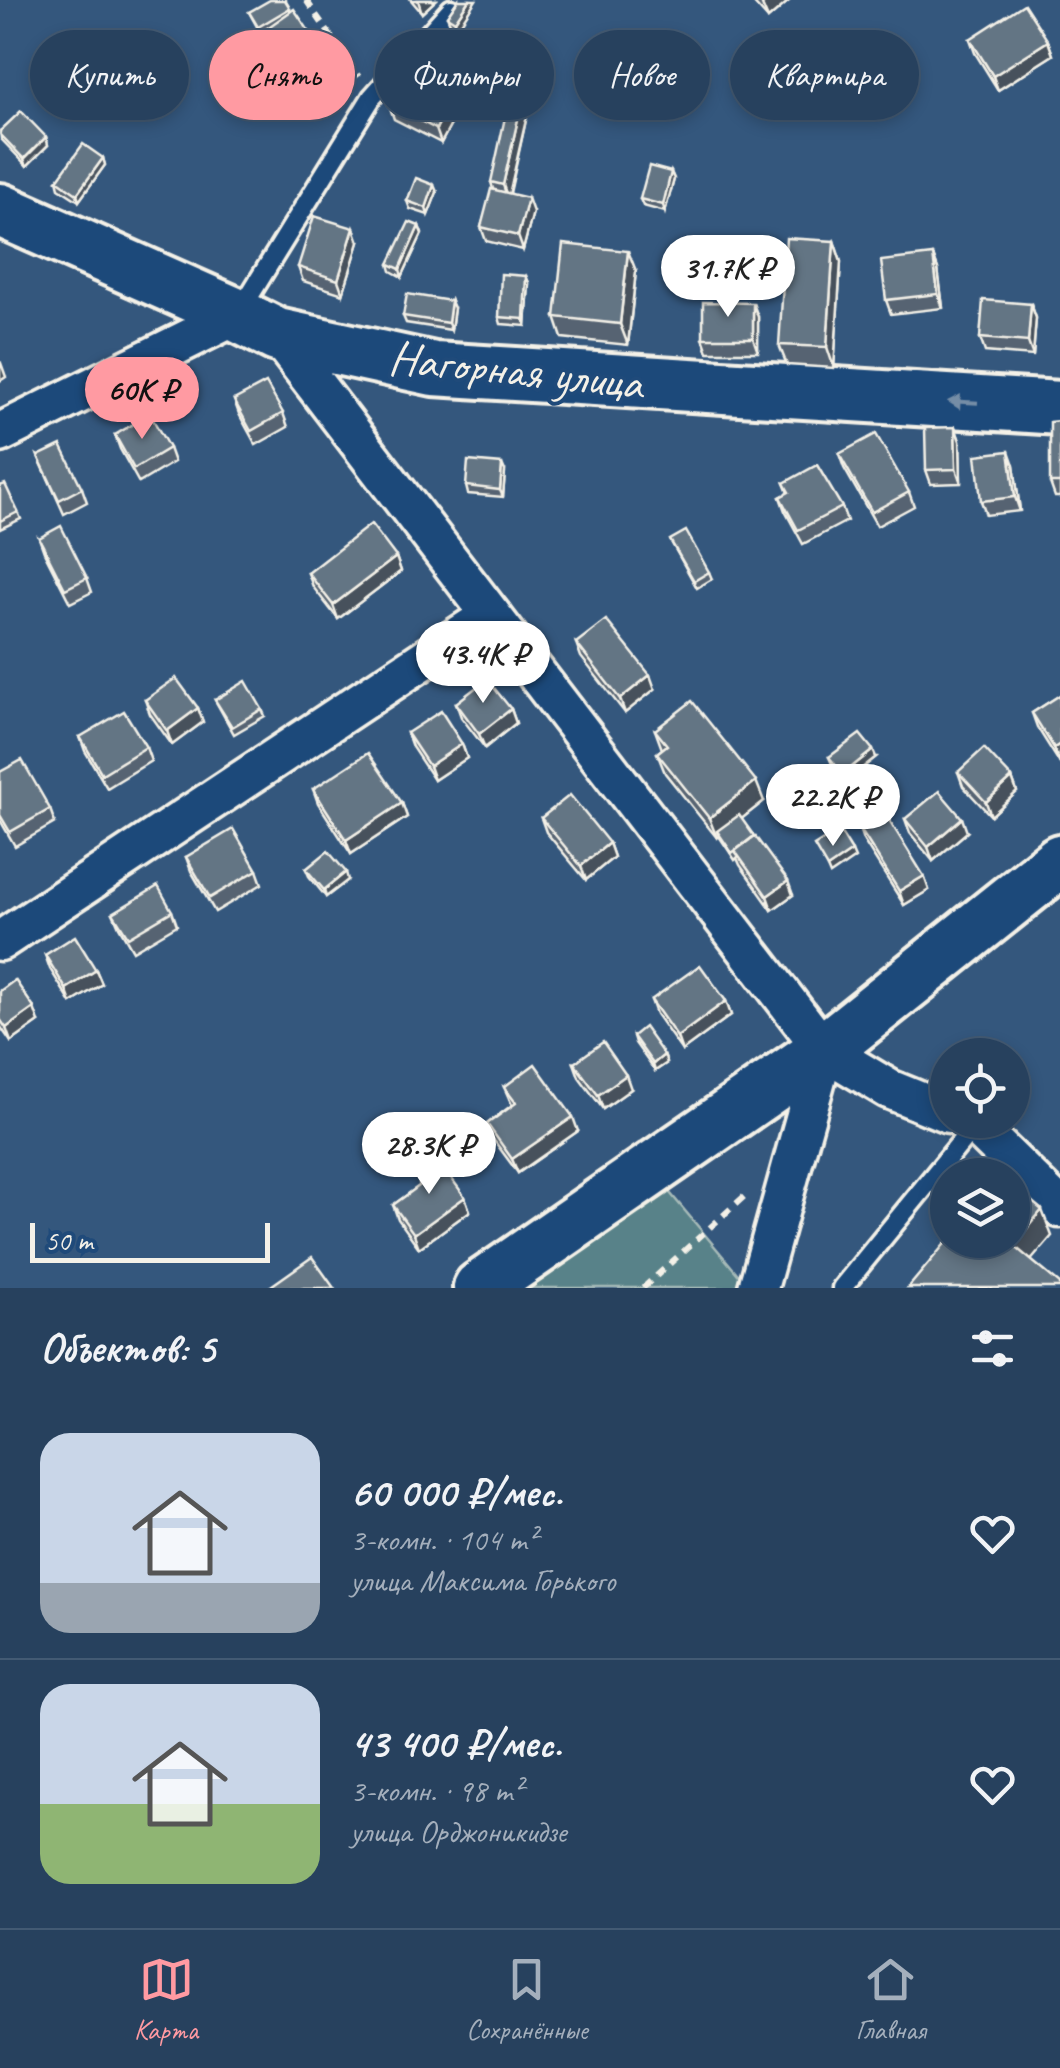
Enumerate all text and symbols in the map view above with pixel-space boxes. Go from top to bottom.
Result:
chip: Купить [30,30,189,120]
chip: Снять [209,30,355,120]
chip: Фильтры [375,30,554,120]
chip: Новое [574,30,710,120]
chip: Квартира [730,30,919,120]
pin: 31.7K ₽ [636,235,820,320]
text: 31.7K ₽ [683,247,773,288]
street label: Нагорная улица [386,327,649,413]
pin: 60K ₽ [72,357,212,442]
text: 60K ₽ [107,369,177,410]
one-way arrow [946,394,978,410]
pin: 43.4K ₽ [391,621,575,706]
text: 43.4K ₽ [438,633,528,674]
pin: 22.2K ₽ [741,764,925,849]
text: 22.2K ₽ [788,776,878,817]
map controls [930,1038,1030,1258]
button: locate [930,1038,1030,1138]
pin: 28.3K ₽ [337,1112,521,1197]
text: 28.3K ₽ [384,1124,474,1165]
button: layers [930,1158,1030,1258]
scale bar [30,1218,270,1262]
text: 50 m [45,1223,93,1258]
icon: filters [965,1321,1020,1376]
text: Объектов: 5 [40,1322,215,1375]
text: 60 000 ₽/мес. [350,1466,562,1519]
icon: home [120,1473,240,1593]
icon: heart [965,1506,1020,1561]
text: 3-комн. · 104 m² [350,1519,537,1560]
text: улица Максима Горького [350,1560,615,1601]
text: 43 400 ₽/мес. [350,1717,561,1770]
icon: home [120,1724,240,1844]
icon: heart [965,1757,1020,1812]
text: 3-комн. · 98 m² [350,1770,522,1811]
text: улица Орджоникидзе [350,1811,566,1852]
tab: Карта [134,1952,198,2047]
tab: Сохранённые [466,1952,588,2047]
tab: Главная [856,1952,926,2047]

